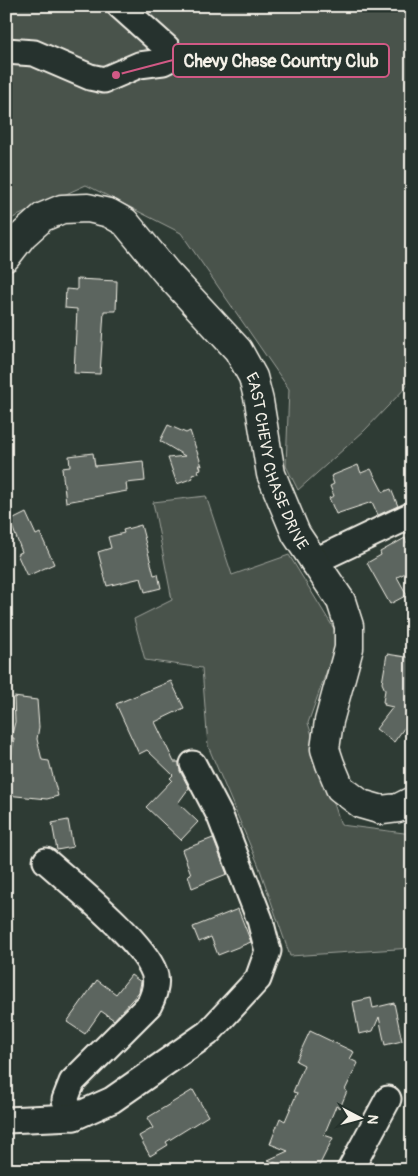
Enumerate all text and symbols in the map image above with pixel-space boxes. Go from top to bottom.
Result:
callout: Chevy Chase Country Club [173,44,389,77]
text: Chevy Chase Country Club [183,50,379,73]
street label: EAST CHEVY CHASE DRIVE [241,369,313,554]
north arrow [336,1094,386,1144]
text: N [363,1114,381,1125]

